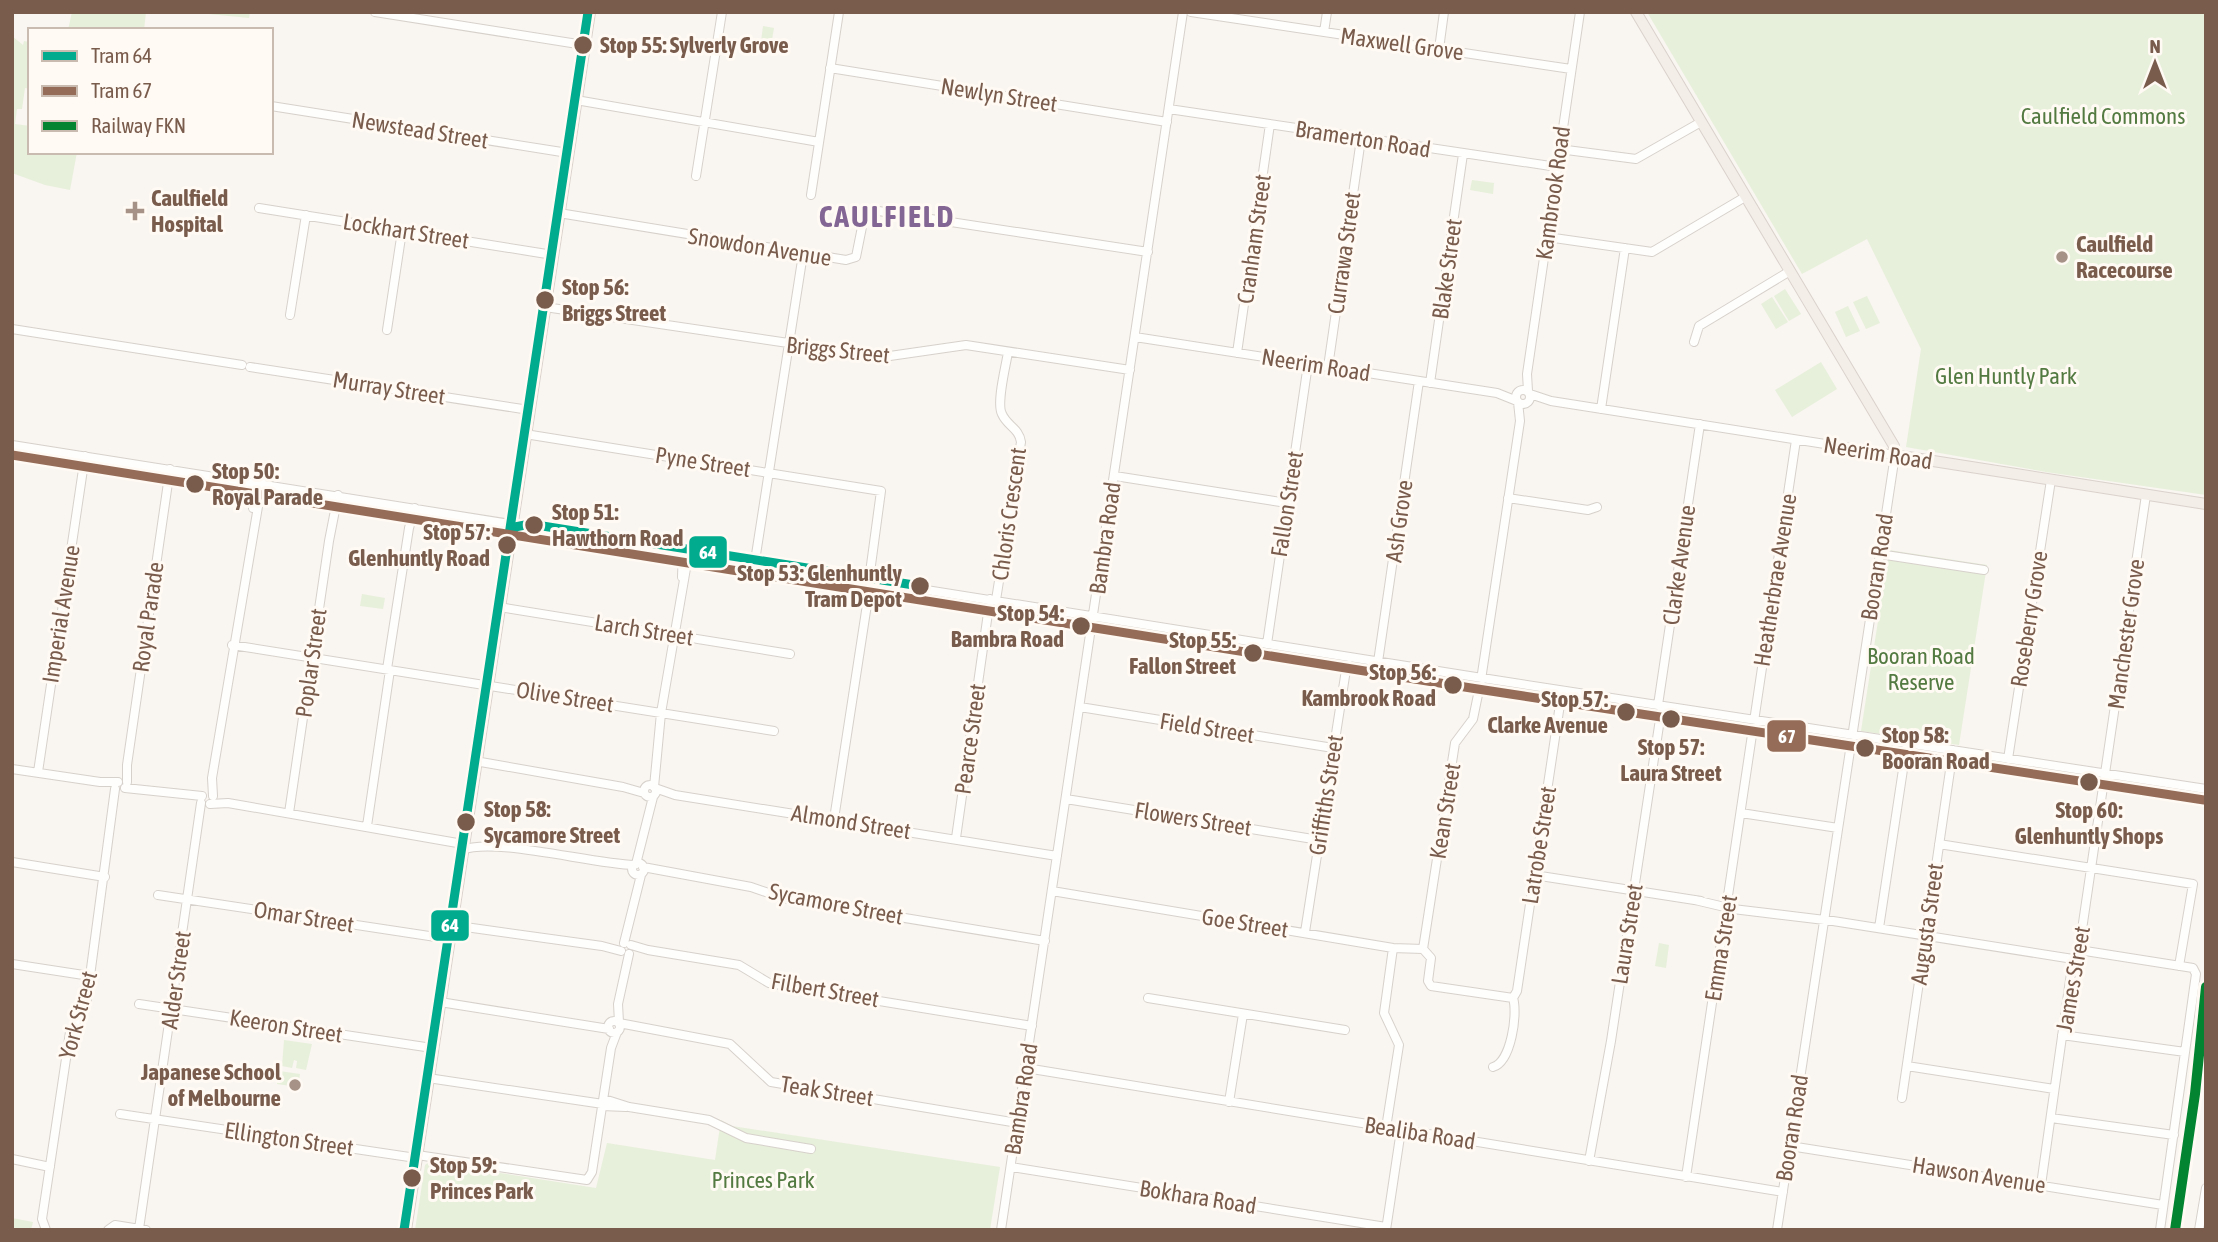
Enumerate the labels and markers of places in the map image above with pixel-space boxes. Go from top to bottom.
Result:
place label: Stop 55: Sylverly Grove [600,32,789,58]
marker: Stop 55: Sylverly Grove [572,34,594,56]
place label: Caulfield Hospital [151,185,228,237]
marker: Caulfield Hospital [125,201,145,221]
place label: Caulfield Racecourse [2076,231,2173,283]
marker: Caulfield Racecourse [2054,249,2070,265]
place label: Stop 56: Briggs Street [562,274,666,326]
marker: Stop 56: Briggs Street [534,289,556,311]
place label: Stop 50: Royal Parade [212,458,323,510]
marker: Stop 50: Royal Parade [184,473,206,495]
place label: Stop 51: Hawthorn Road [552,499,683,551]
marker: Stop 51: Hawthorn Road [523,514,545,536]
place label: Stop 57: Glenhuntly Road [348,519,490,571]
marker: Stop 57: Glenhuntly Road [496,534,518,556]
place label: Stop 53: Glenhuntly Tram Depot [737,560,903,612]
marker: Stop 53: Glenhuntly Tram Depot [909,575,931,597]
place label: Stop 54: Bambra Road [951,600,1064,652]
marker: Stop 54: Bambra Road [1070,615,1092,637]
place label: Stop 55: Fallon Street [1129,627,1236,679]
marker: Stop 55: Fallon Street [1242,642,1264,664]
place label: Stop 56: Kambrook Road [1301,659,1436,711]
marker: Stop 56: Kambrook Road [1442,674,1464,696]
place label: Stop 57: Clarke Avenue [1487,686,1608,738]
marker: Stop 57: Clarke Avenue [1615,701,1637,723]
marker: Stop 57: Laura Street [1660,708,1682,730]
place label: Stop 58: Booran Road [1882,722,1990,774]
place label: Stop 57: Laura Street [1620,734,1722,786]
marker: Stop 58: Booran Road [1854,737,1876,759]
marker: Stop 60: Glenhuntly Shops [2078,771,2100,793]
place label: Stop 58: Sycamore Street [484,796,620,848]
place label: Stop 60: Glenhuntly Shops [2015,797,2163,849]
marker: Stop 58: Sycamore Street [455,811,477,833]
place label: Japanese School of Melbourne [140,1059,282,1111]
marker: Japanese School of Melbourne [287,1077,303,1093]
place label: Stop 59: Princes Park [430,1152,534,1204]
marker: Stop 59: Princes Park [401,1167,423,1189]

